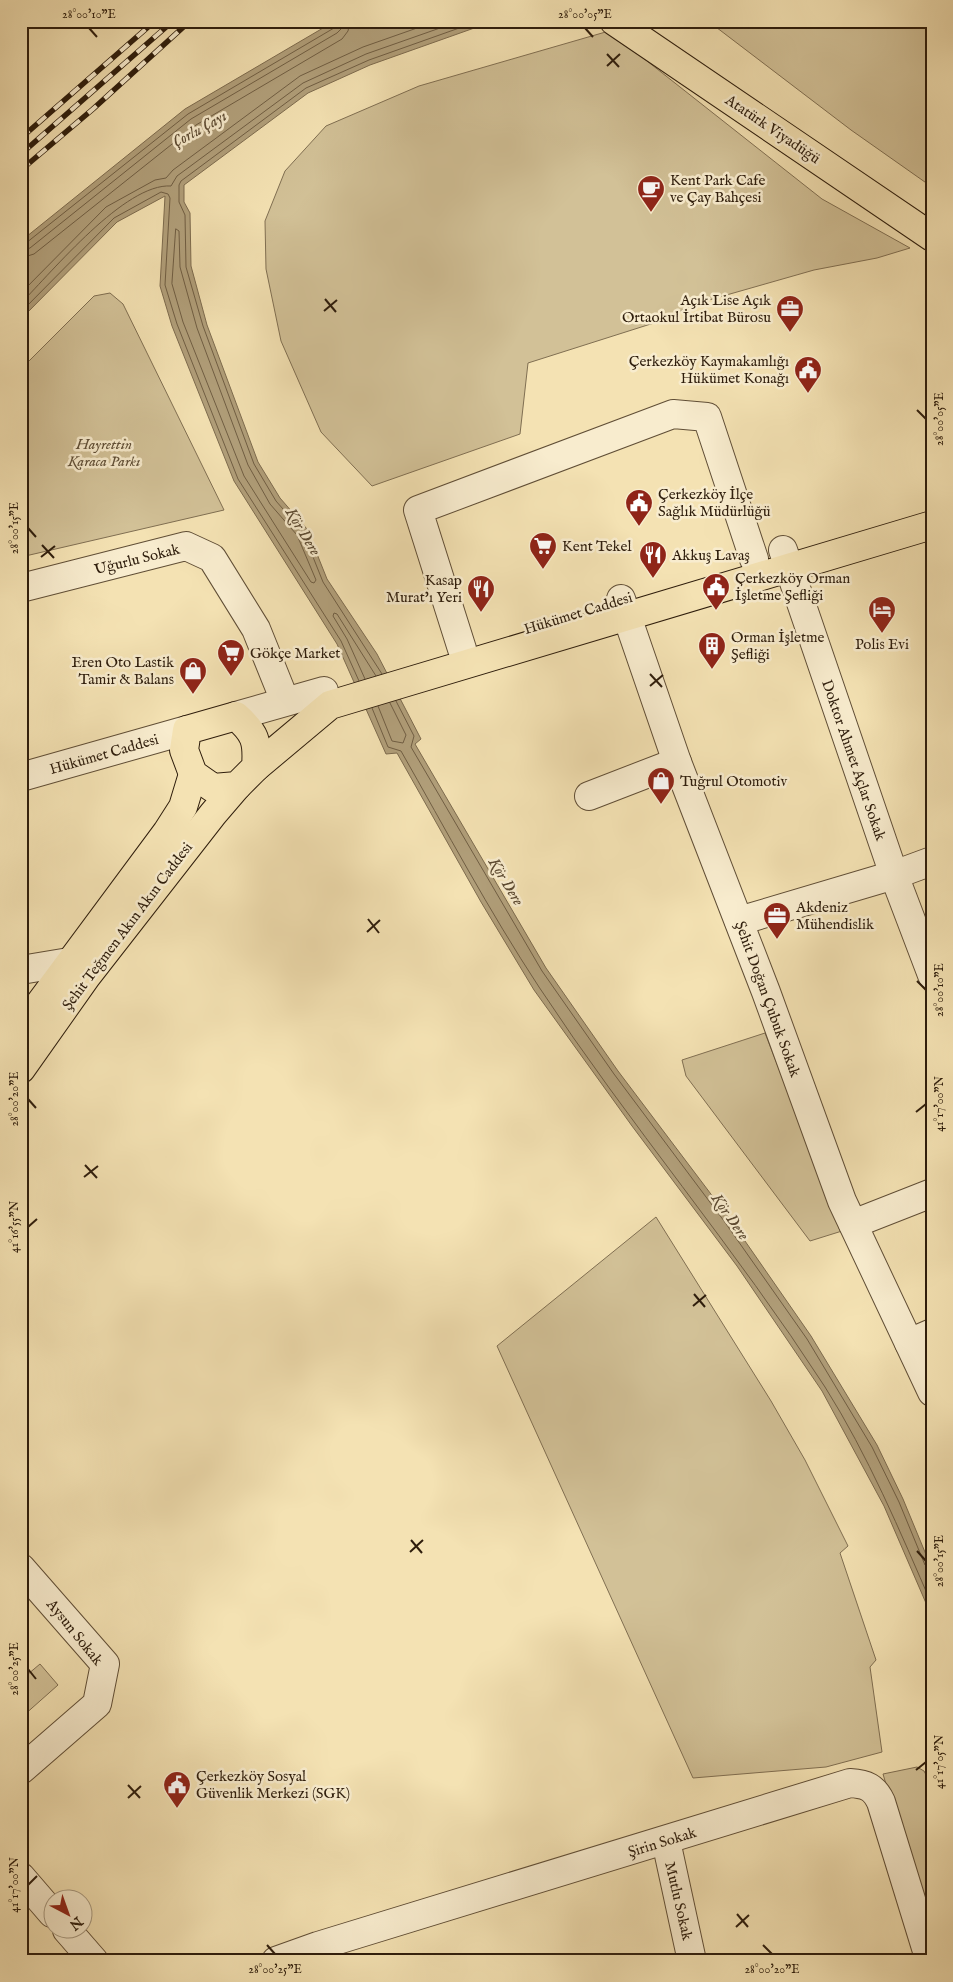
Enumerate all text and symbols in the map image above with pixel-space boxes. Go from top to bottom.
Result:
text: 28°00'10"E [62,7,116,22]
text: 28°00'05"E [558,7,612,22]
street label: Atatürk Viyadüğü [721,90,824,168]
water label: Çorlu Çayı [169,107,231,153]
place label: Kent Park Cafe ve Çay Bahçesi [670,171,766,207]
cafe icon: Kent Park Cafe ve Çay Bahçesi [636,174,666,213]
place label: Açık Lise Açık Ortaokul İrtibat Bürosu [622,291,772,327]
office icon: Açık Lise Açık Ortaokul İrtibat Bürosu [775,294,805,333]
place label: Çerkezköy Kaymakamlığı Hükümet Konağı [629,352,789,388]
public building icon: Çerkezköy Kaymakamlığı Hükümet Konağı [793,355,823,394]
text: 28°00'05"E [932,392,947,446]
park label: Hayrettin Karaca Parkı [67,435,140,471]
place label: Çerkezköy İlçe Sağlık Müdürlüğü [658,485,771,521]
public building icon: Çerkezköy İlçe Sağlık Müdürlüğü [624,488,654,527]
text: 28°00'15"E [7,502,22,554]
water label: Kör Dere [280,503,325,560]
supermarket icon: Kent Tekel [528,531,558,570]
place label: Kent Tekel [562,537,632,556]
street label: Uğurlu Sokak [92,539,183,579]
restaurant icon: Akkuş Lavaş [638,540,668,579]
place label: Akkuş Lavaş [671,546,750,565]
place label: Çerkezköy Orman İşletme Şefliği [735,569,850,605]
place label: Kasap Murat'ı Yeri [386,571,462,607]
public building icon: Çerkezköy Orman İşletme Şefliği [701,572,731,611]
restaurant icon: Kasap Murat'ı Yeri [466,574,496,613]
street label: Hükümet Caddesi [522,588,635,639]
hotel icon: Polis Evi [867,595,897,634]
place label: Orman İşletme Şefliği [731,628,825,664]
building icon: Orman İşletme Şefliği [697,631,727,670]
place label: Polis Evi [855,635,909,654]
supermarket icon: Gökçe Market [216,638,246,677]
place label: Gökçe Market [250,644,341,663]
place label: Eren Oto Lastik Tamir & Balans [71,653,175,689]
shop icon: Eren Oto Lastik Tamir & Balans [178,656,208,695]
street label: Doktor Ahmet Açlar Sokak [817,677,890,844]
street label: Hükümet Caddesi [47,730,161,779]
shop icon: Tuğrul Otomotiv [646,766,676,805]
place label: Tuğrul Otomotiv [680,772,788,791]
street label: Şehit Teğmen Akın Akın Caddesi [58,839,197,1014]
water label: Kör Dere [483,853,528,910]
place label: Akdeniz Mühendislik [795,898,875,934]
office icon: Akdeniz Mühendislik [762,901,792,940]
street label: Şehit Doğan Çubuk Sokak [730,919,805,1081]
text: 28°00'10"E [932,963,947,1017]
text: 28°00'20"E [7,1071,22,1127]
text: 41°17'00"N [932,1076,947,1132]
water label: Kör Dere [705,1189,753,1245]
text: 41°16'55"N [7,1200,22,1253]
text: 28°00'15"E [932,1535,947,1587]
street label: Aysun Sokak [42,1595,108,1670]
text: 28°00'25"E [7,1642,22,1696]
text: 41°17'05"N [932,1734,947,1789]
place label: Çerkezköy Sosyal Güvenlik Merkezi (SGK) [196,1767,350,1803]
public building icon: Çerkezköy Sosyal Güvenlik Merkezi (SGK) [162,1770,192,1809]
street label: Şirin Sokak [626,1823,700,1862]
text: 41°17'00"N [7,1857,22,1913]
street label: Mutlu Sokak [660,1860,697,1943]
north arrow [42,1890,92,1940]
text: N [65,1912,87,1934]
text: 28°00'25"E [248,1962,302,1977]
text: 28°00'20"E [744,1962,800,1977]

